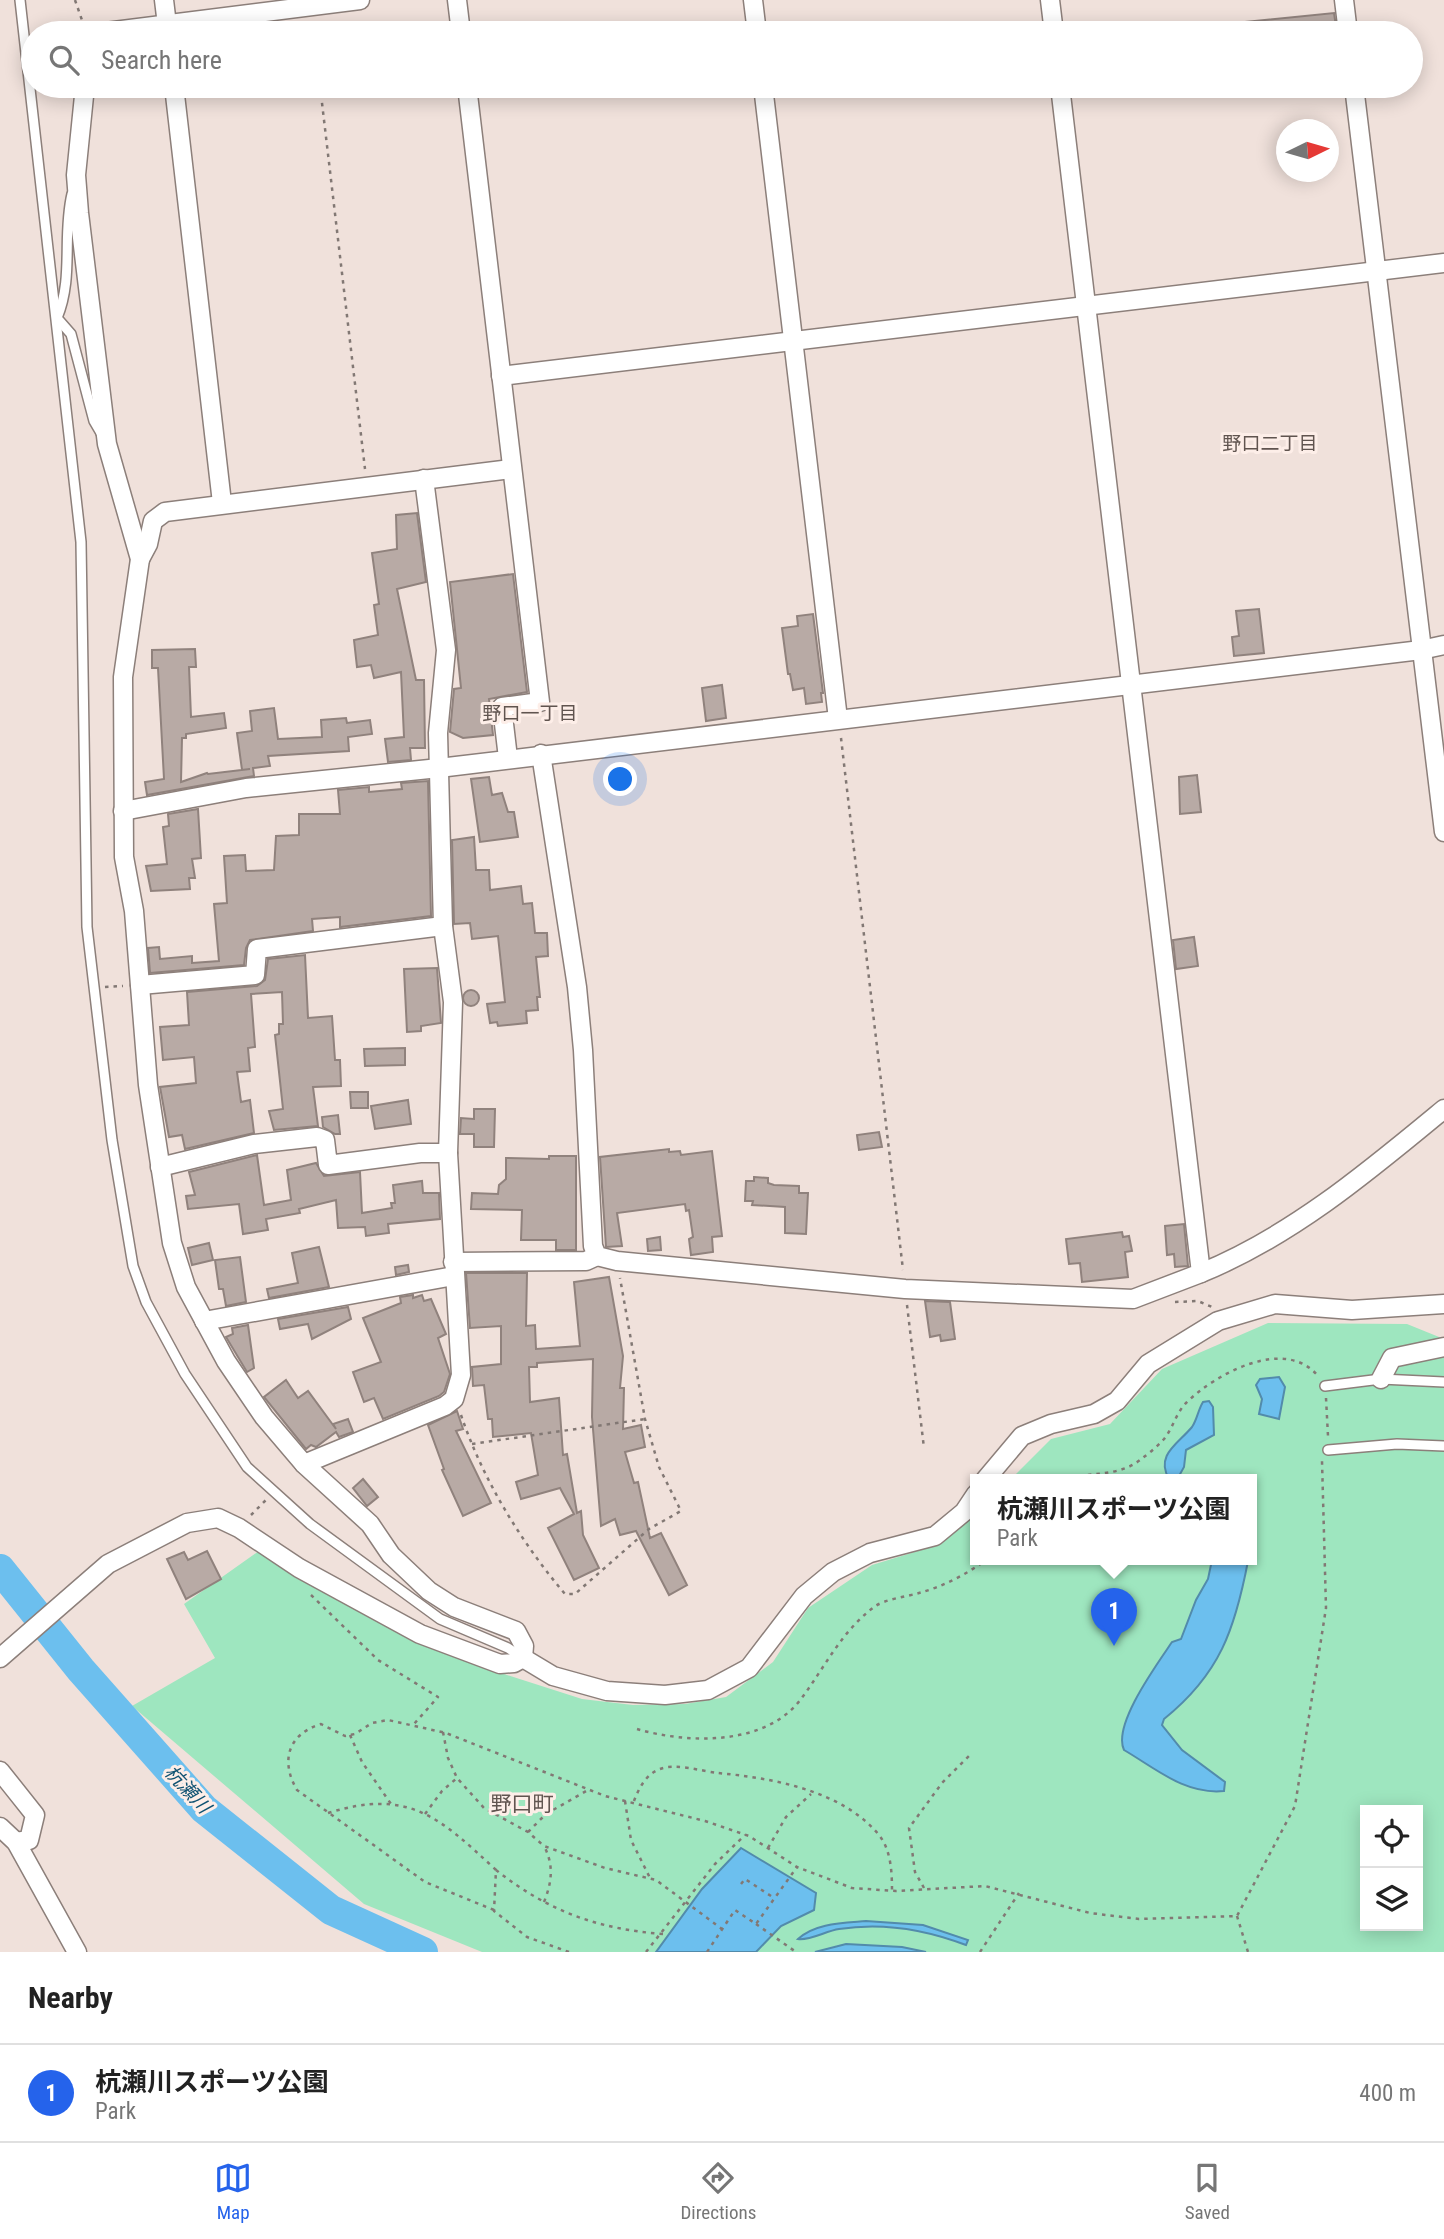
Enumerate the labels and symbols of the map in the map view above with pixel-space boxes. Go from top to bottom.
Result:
north arrow [1276,119,1339,182]
district label: 野口二丁目 [1222,432,1318,455]
district label: 野口一丁目 [482,702,578,725]
your location [603,762,637,796]
pin: 1 [1091,1588,1137,1646]
water label: 杭瀬川 [160,1761,217,1819]
district label: 野口町 [491,1792,554,1816]

